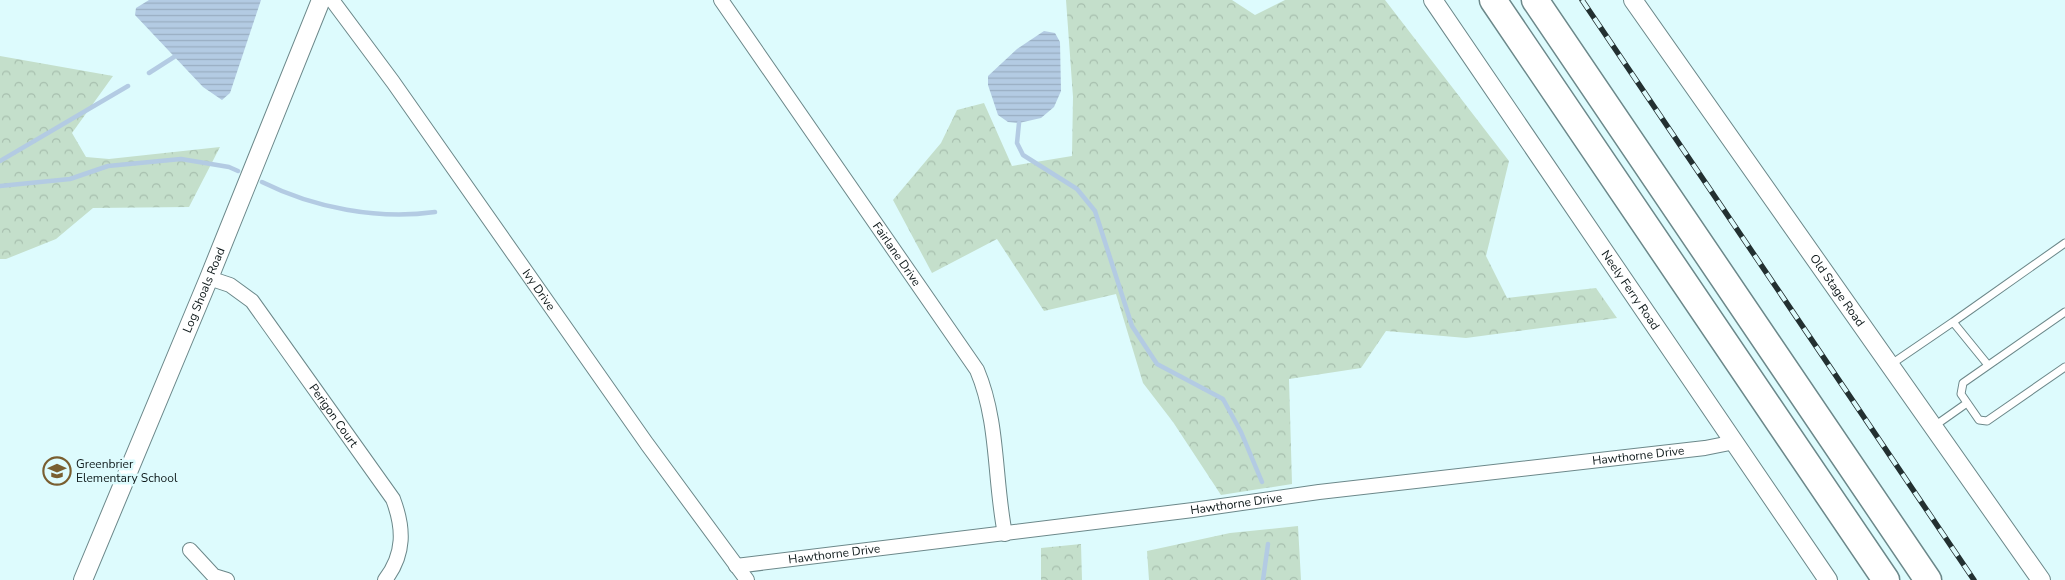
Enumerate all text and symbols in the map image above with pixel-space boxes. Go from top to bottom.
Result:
street label: Fairlane Drive [869,219,925,289]
street label: Log Shoals Road [179,245,228,335]
street label: Neely Ferry Road [1598,247,1663,333]
street label: Old Stage Road [1806,251,1868,330]
street label: Ivy Drive [519,266,559,314]
street label: Perigon Court [306,381,362,451]
street label: Hawthorne Drive [1591,442,1685,469]
school or university icon: Greenbrier Elementary School [42,456,72,486]
place label: Greenbrier Elementary School [76,456,178,486]
street label: Hawthorne Drive [1189,489,1283,518]
street label: Hawthorne Drive [787,540,881,568]

